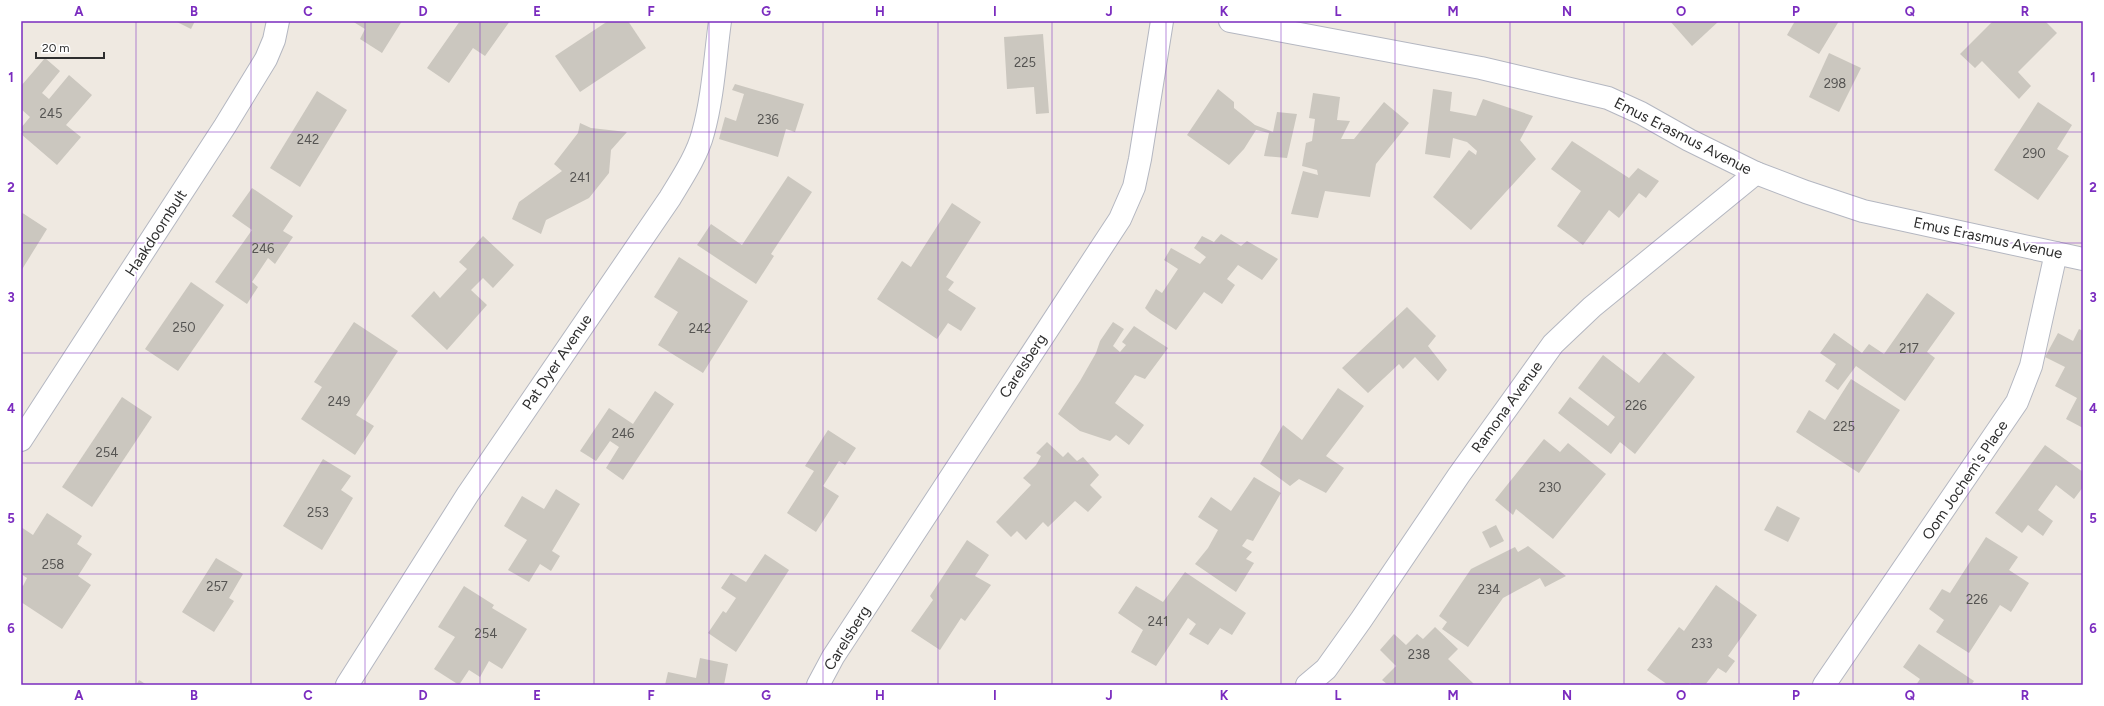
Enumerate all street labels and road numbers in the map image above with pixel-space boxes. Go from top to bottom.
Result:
street label: Emus Erasmus Avenue [1611,94,1755,178]
street label: Haakdoornbult [121,186,191,280]
street label: Emus Erasmus Avenue [1912,213,2064,263]
street label: Pat Dyer Avenue [518,311,596,413]
street label: Carelsberg [996,331,1050,401]
street label: Ramona Avenue [1468,358,1546,456]
street label: Oom Jochem's Place [1918,417,2012,543]
street label: Carelsberg [820,602,874,674]

